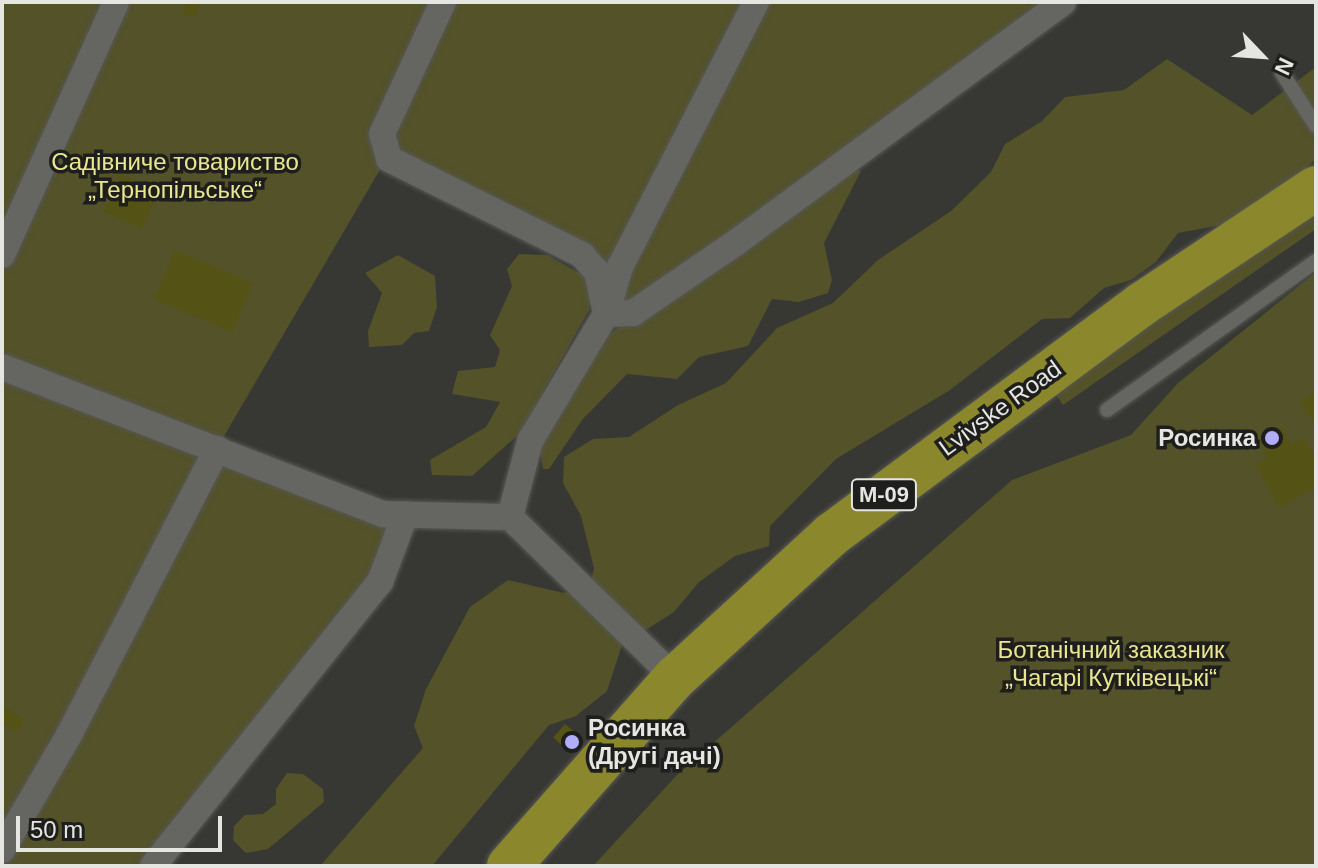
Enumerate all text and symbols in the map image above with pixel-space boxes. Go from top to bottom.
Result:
north arrow [1222,16,1302,96]
text: N [1270,54,1299,79]
park label: Садівниче товариство „Тернопільське“ [51,148,299,204]
street label: Lvivske Road [933,354,1067,462]
place label: Росинка [1158,424,1256,452]
marker: Росинка [1263,429,1281,447]
road number: М-09 [850,477,918,513]
park label: Ботанічний заказник „Чагарі Кутківецькі“ [997,636,1225,692]
place label: Росинка (Другі дачі) [588,714,721,770]
marker: Росинка (Другі дачі) [563,733,581,751]
scale bar [20,800,226,850]
text: 50 m [30,816,83,843]

